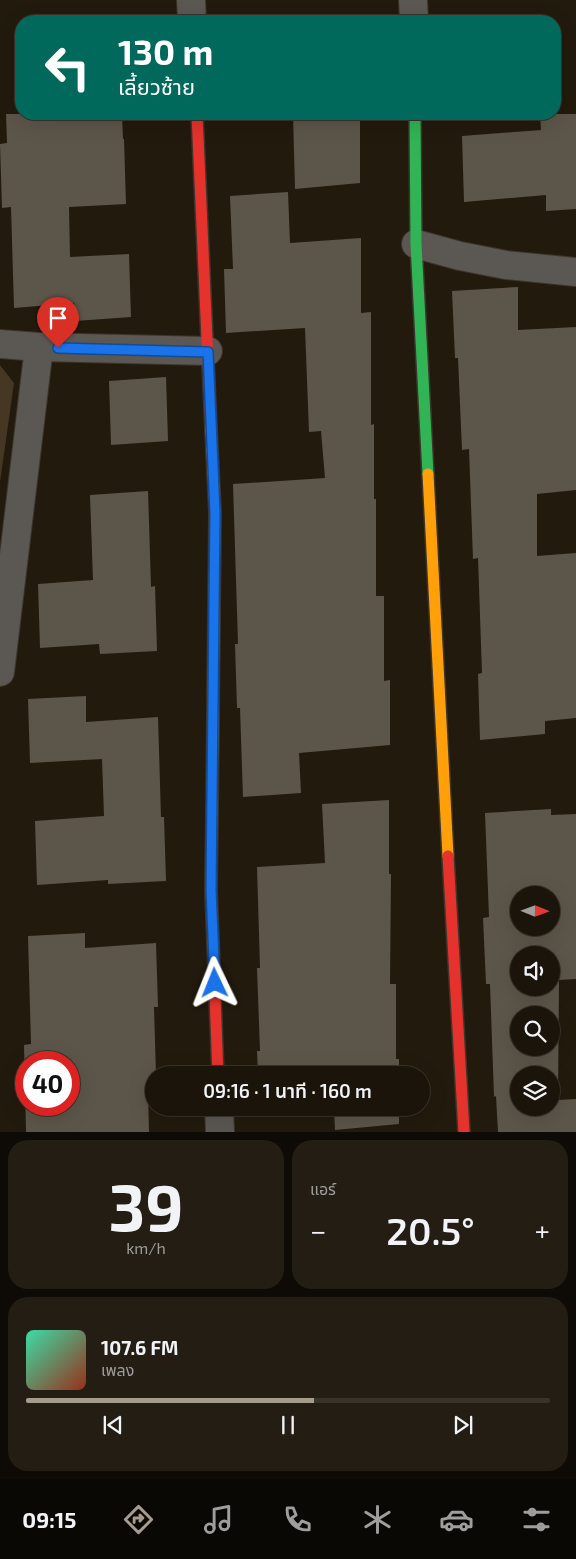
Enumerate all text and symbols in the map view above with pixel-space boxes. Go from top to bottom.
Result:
text: 130 m [118,30,213,72]
icon: left [35,35,100,100]
text: เลี้ยวซ้าย [118,73,195,99]
pin [37,297,79,348]
icon: arrive [44,304,72,332]
north arrow [510,886,560,936]
map controls [510,886,560,1116]
button: sound [510,946,560,996]
position arrow [188,956,240,1008]
button: search [510,1006,560,1056]
speed limit sign: 40 [15,1051,80,1116]
button: layers [510,1066,560,1116]
text: 09:16 · 1 นาที · 160 m [203,1079,372,1102]
text: 39 [108,1166,184,1244]
text: แอร์ [310,1179,336,1198]
text: 20.5° [386,1207,475,1253]
text: − [310,1213,326,1247]
text: + [535,1213,550,1247]
text: km/h [126,1238,166,1257]
text: 107.6 FM [101,1336,178,1359]
text: เพลง [101,1360,134,1379]
icon: previous [99,1411,127,1439]
icon: pause [274,1411,302,1439]
icon: next [449,1411,477,1439]
icon: directions [121,1502,156,1537]
icon: music [201,1502,236,1537]
icon: phone [280,1502,315,1537]
icon: climate [360,1502,395,1537]
icon: car [439,1502,474,1537]
icon: filters [519,1502,554,1537]
text: 09:15 [22,1506,76,1532]

